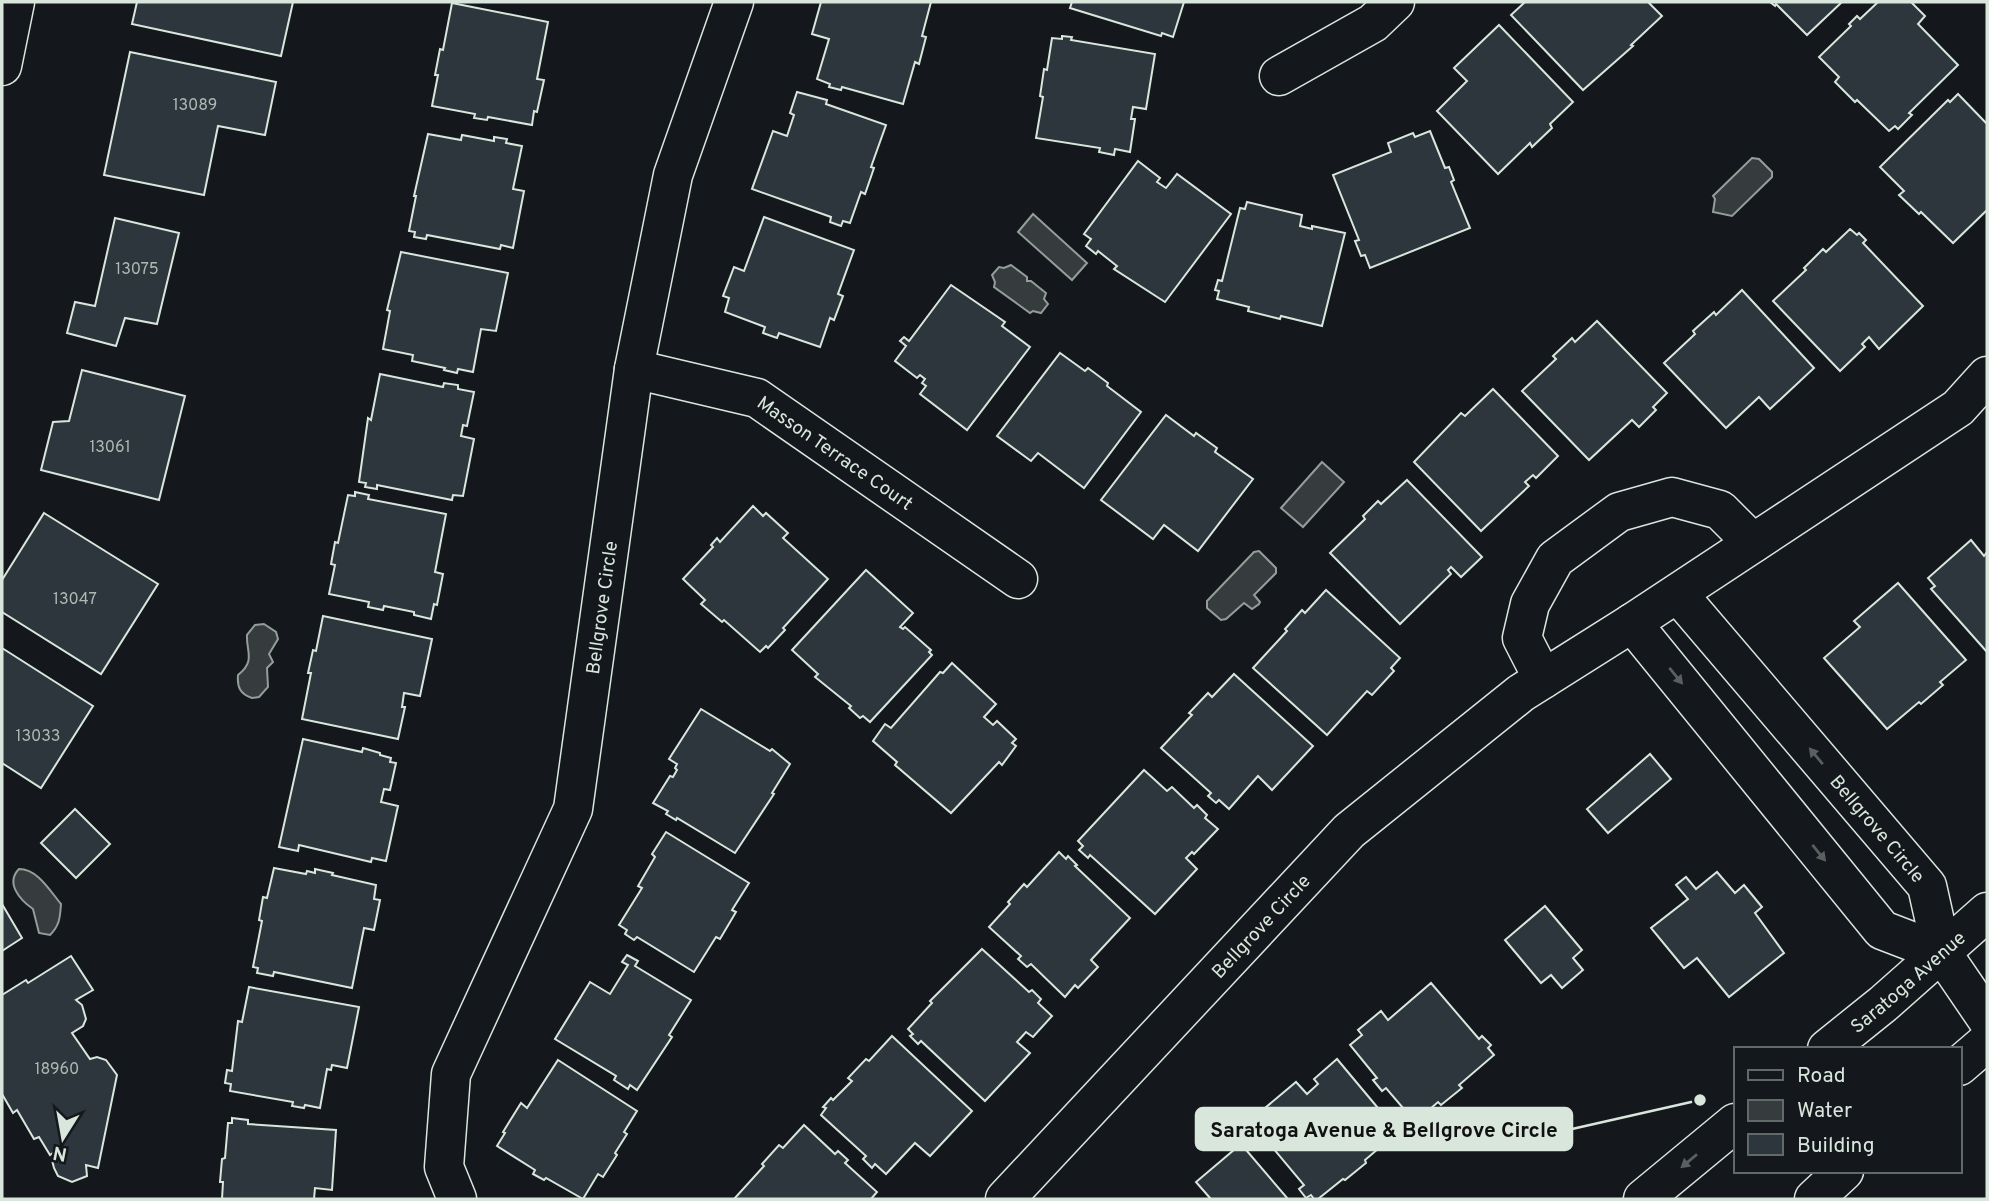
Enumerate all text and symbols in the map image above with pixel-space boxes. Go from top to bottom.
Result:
house number: 13089 [173,96,217,116]
house number: 13075 [115,260,159,280]
street label: Masson Terrace Court [752,392,917,517]
house number: 13061 [89,438,131,458]
street label: Bellgrove Circle [582,540,624,676]
house number: 13047 [53,590,97,610]
one-way arrow [1668,667,1683,685]
house number: 13033 [16,727,60,747]
one-way arrow [1809,747,1824,764]
street label: Bellgrove Circle [1824,771,1929,889]
one-way arrow [1812,843,1827,861]
street label: Bellgrove Circle [1207,870,1316,984]
street label: Saratoga Avenue [1846,927,1971,1039]
legend [1734,1047,1961,1173]
house number: 18960 [35,1060,79,1080]
text: Road [1797,1063,1846,1090]
text: Water [1797,1098,1852,1125]
north arrow [28,1103,98,1173]
callout: Saratoga Avenue & Bellgrove Circle [1196,1108,1572,1150]
text: Saratoga Avenue & Bellgrove Circle [1210,1118,1558,1145]
text: Building [1797,1133,1875,1160]
text: N [51,1140,69,1166]
one-way arrow [1680,1153,1698,1169]

